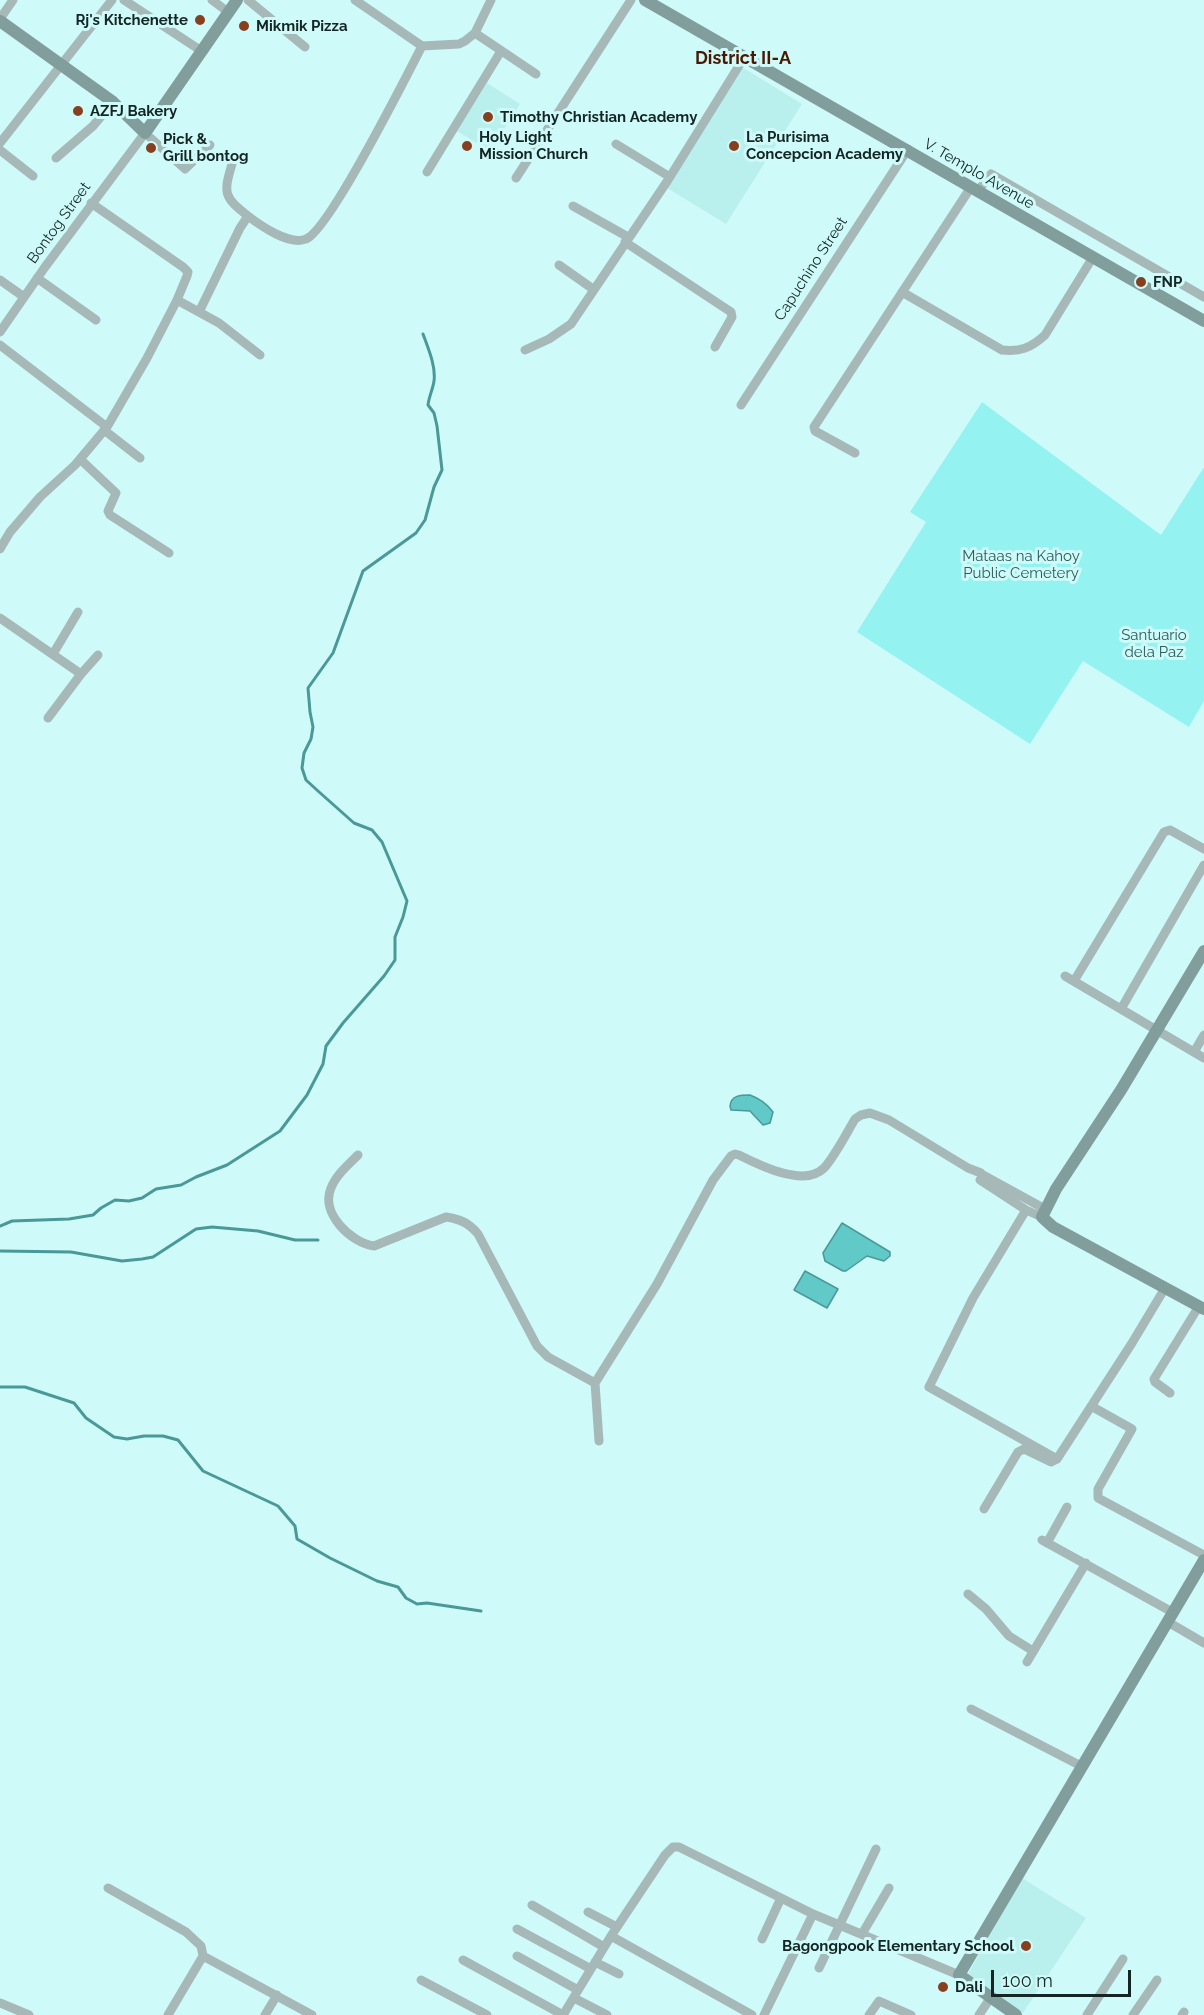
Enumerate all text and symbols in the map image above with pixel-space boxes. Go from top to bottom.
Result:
place label: Rj's Kitchenette [75,11,188,29]
marker: Rj's Kitchenette [193,13,207,27]
place label: Mikmik Pizza [256,17,347,35]
marker: Mikmik Pizza [237,19,251,33]
district label: District II-A [695,48,791,70]
place label: AZFJ Bakery [90,102,177,120]
marker: AZFJ Bakery [71,104,85,118]
place label: Timothy Christian Academy [500,108,697,126]
marker: Timothy Christian Academy [481,110,495,124]
place label: Holy Light Mission Church [479,128,588,163]
place label: La Purisima Concepcion Academy [746,128,903,163]
place label: Pick & Grill bontog [163,130,248,165]
street label: V. Templo Avenue [921,135,1037,213]
marker: Holy Light Mission Church [460,139,474,153]
marker: La Purisima Concepcion Academy [727,139,741,153]
marker: Pick & Grill bontog [144,141,158,155]
street label: Bontog Street [23,179,95,267]
street label: Capuchino Street [771,214,851,324]
place label: FNP [1153,273,1182,291]
marker: FNP [1134,275,1148,289]
park label: Mataas na Kahoy Public Cemetery [962,547,1080,582]
park label: Santuario dela Paz [1121,626,1187,661]
place label: Bagongpook Elementary School [782,1937,1014,1955]
marker: Bagongpook Elementary School [1019,1939,1033,1953]
scale bar [994,1958,1134,1996]
text: 100 m [1002,1970,1053,1991]
place label: Dali [955,1978,983,1996]
marker: Dali [936,1980,950,1994]

